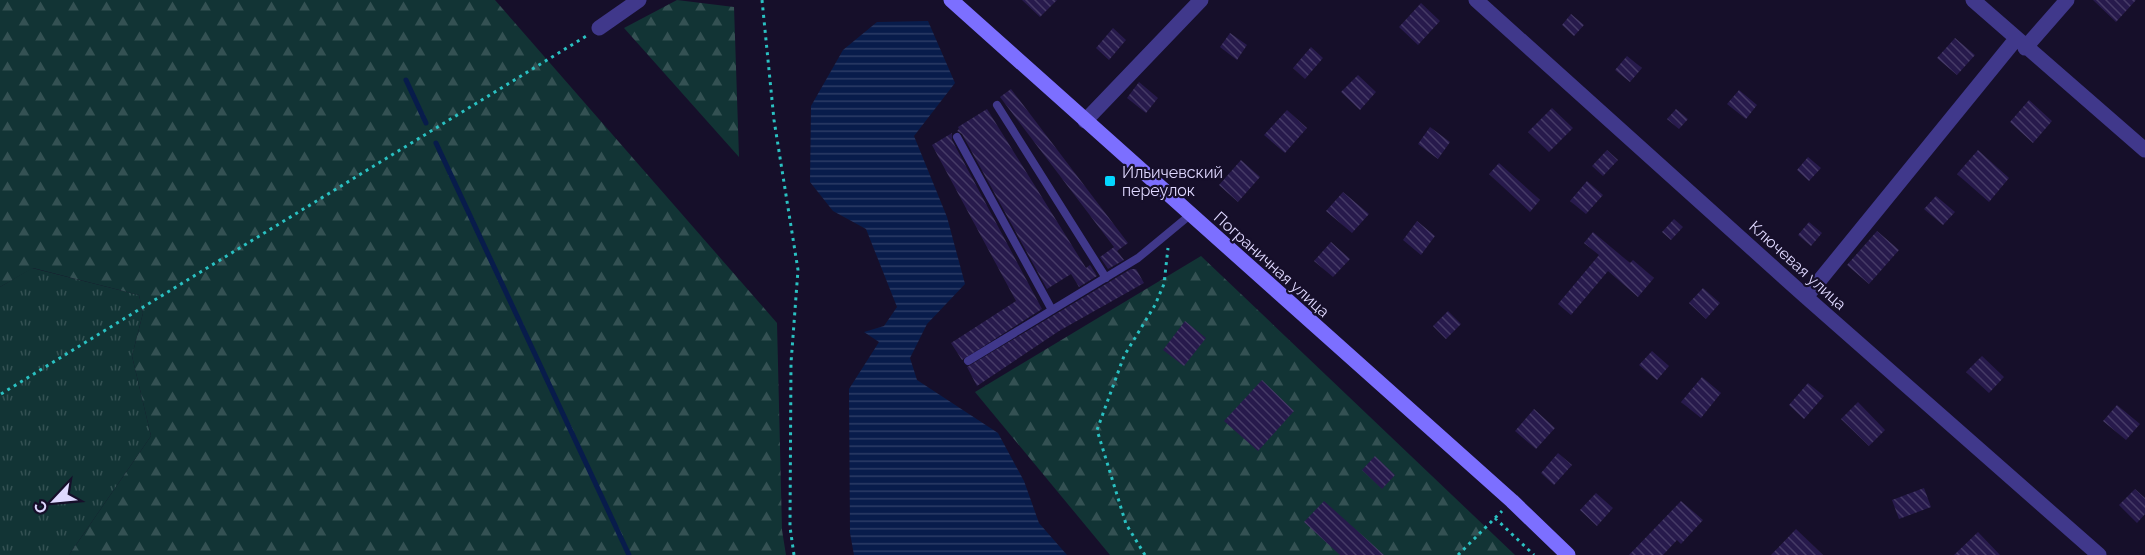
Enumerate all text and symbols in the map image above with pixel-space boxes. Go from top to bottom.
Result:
place label: Ильичевский переулок [1122,163,1223,200]
marker: Ильичевский переулок [1103,174,1117,188]
street label: Пограничная улица [1210,208,1333,321]
street label: Ключевая улица [1745,217,1850,314]
north arrow [24,471,84,531]
text: С [30,498,52,516]

